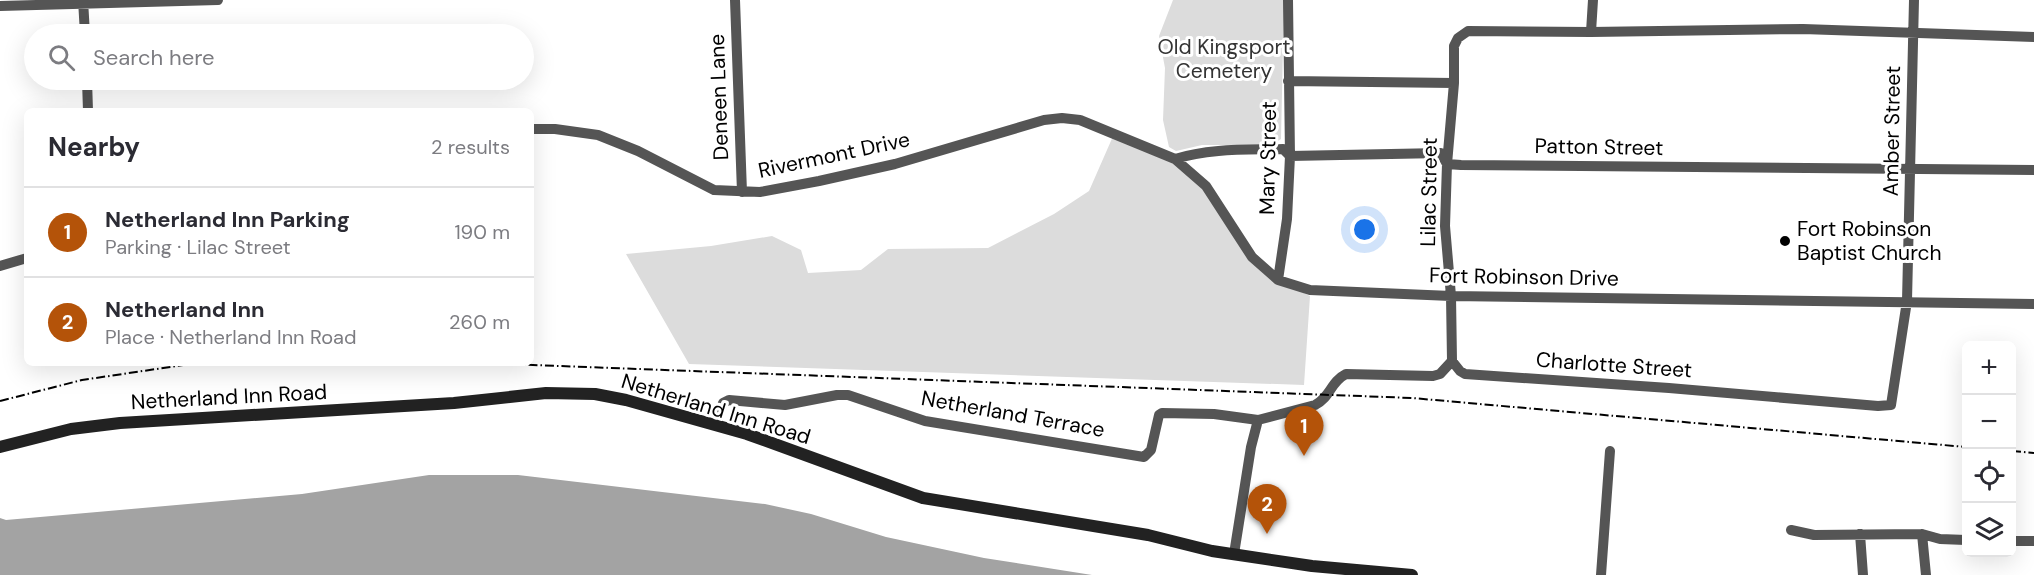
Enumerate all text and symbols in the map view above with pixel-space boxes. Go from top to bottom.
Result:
search box [24,24,534,90]
street label: Deneen Lane [703,33,735,161]
park label: Old Kingsport Cemetery [1158,33,1290,85]
icon: search [45,41,78,74]
text: Search here [93,43,214,72]
street label: Amber Street [1877,65,1907,197]
street label: Mary Street [1253,101,1283,215]
street label: Rivermont Drive [756,125,913,185]
text: Nearby [48,130,140,164]
street label: Patton Street [1534,132,1664,162]
text: 2 results [431,134,510,160]
street label: Lilac Street [1414,137,1444,247]
text: Netherland Inn Parking [105,205,350,234]
your location [1350,215,1379,244]
place label: Fort Robinson Baptist Church [1797,215,1942,267]
text: 1 [64,219,71,245]
text: 190 m [454,219,510,245]
text: Parking · Lilac Street [105,234,291,260]
marker: Fort Robinson Baptist Church [1778,234,1792,248]
street label: Fort Robinson Drive [1429,261,1619,293]
text: Netherland Inn [105,295,265,324]
text: 2 [62,309,73,335]
text: 260 m [449,309,510,335]
text: Place · Netherland Inn Road [105,324,356,350]
map controls [1962,341,2016,557]
button: + [1962,341,2016,395]
street label: Charlotte Street [1535,346,1693,384]
street label: Netherland Inn Road [618,367,814,451]
street label: Netherland Inn Road [130,378,328,416]
street label: Netherland Terrace [919,384,1107,444]
button: − [1962,395,2016,449]
pin: 1 [1284,406,1324,456]
button: locate [1962,449,2016,503]
pin: 2 [1248,484,1286,534]
button: layers [1962,503,2016,557]

